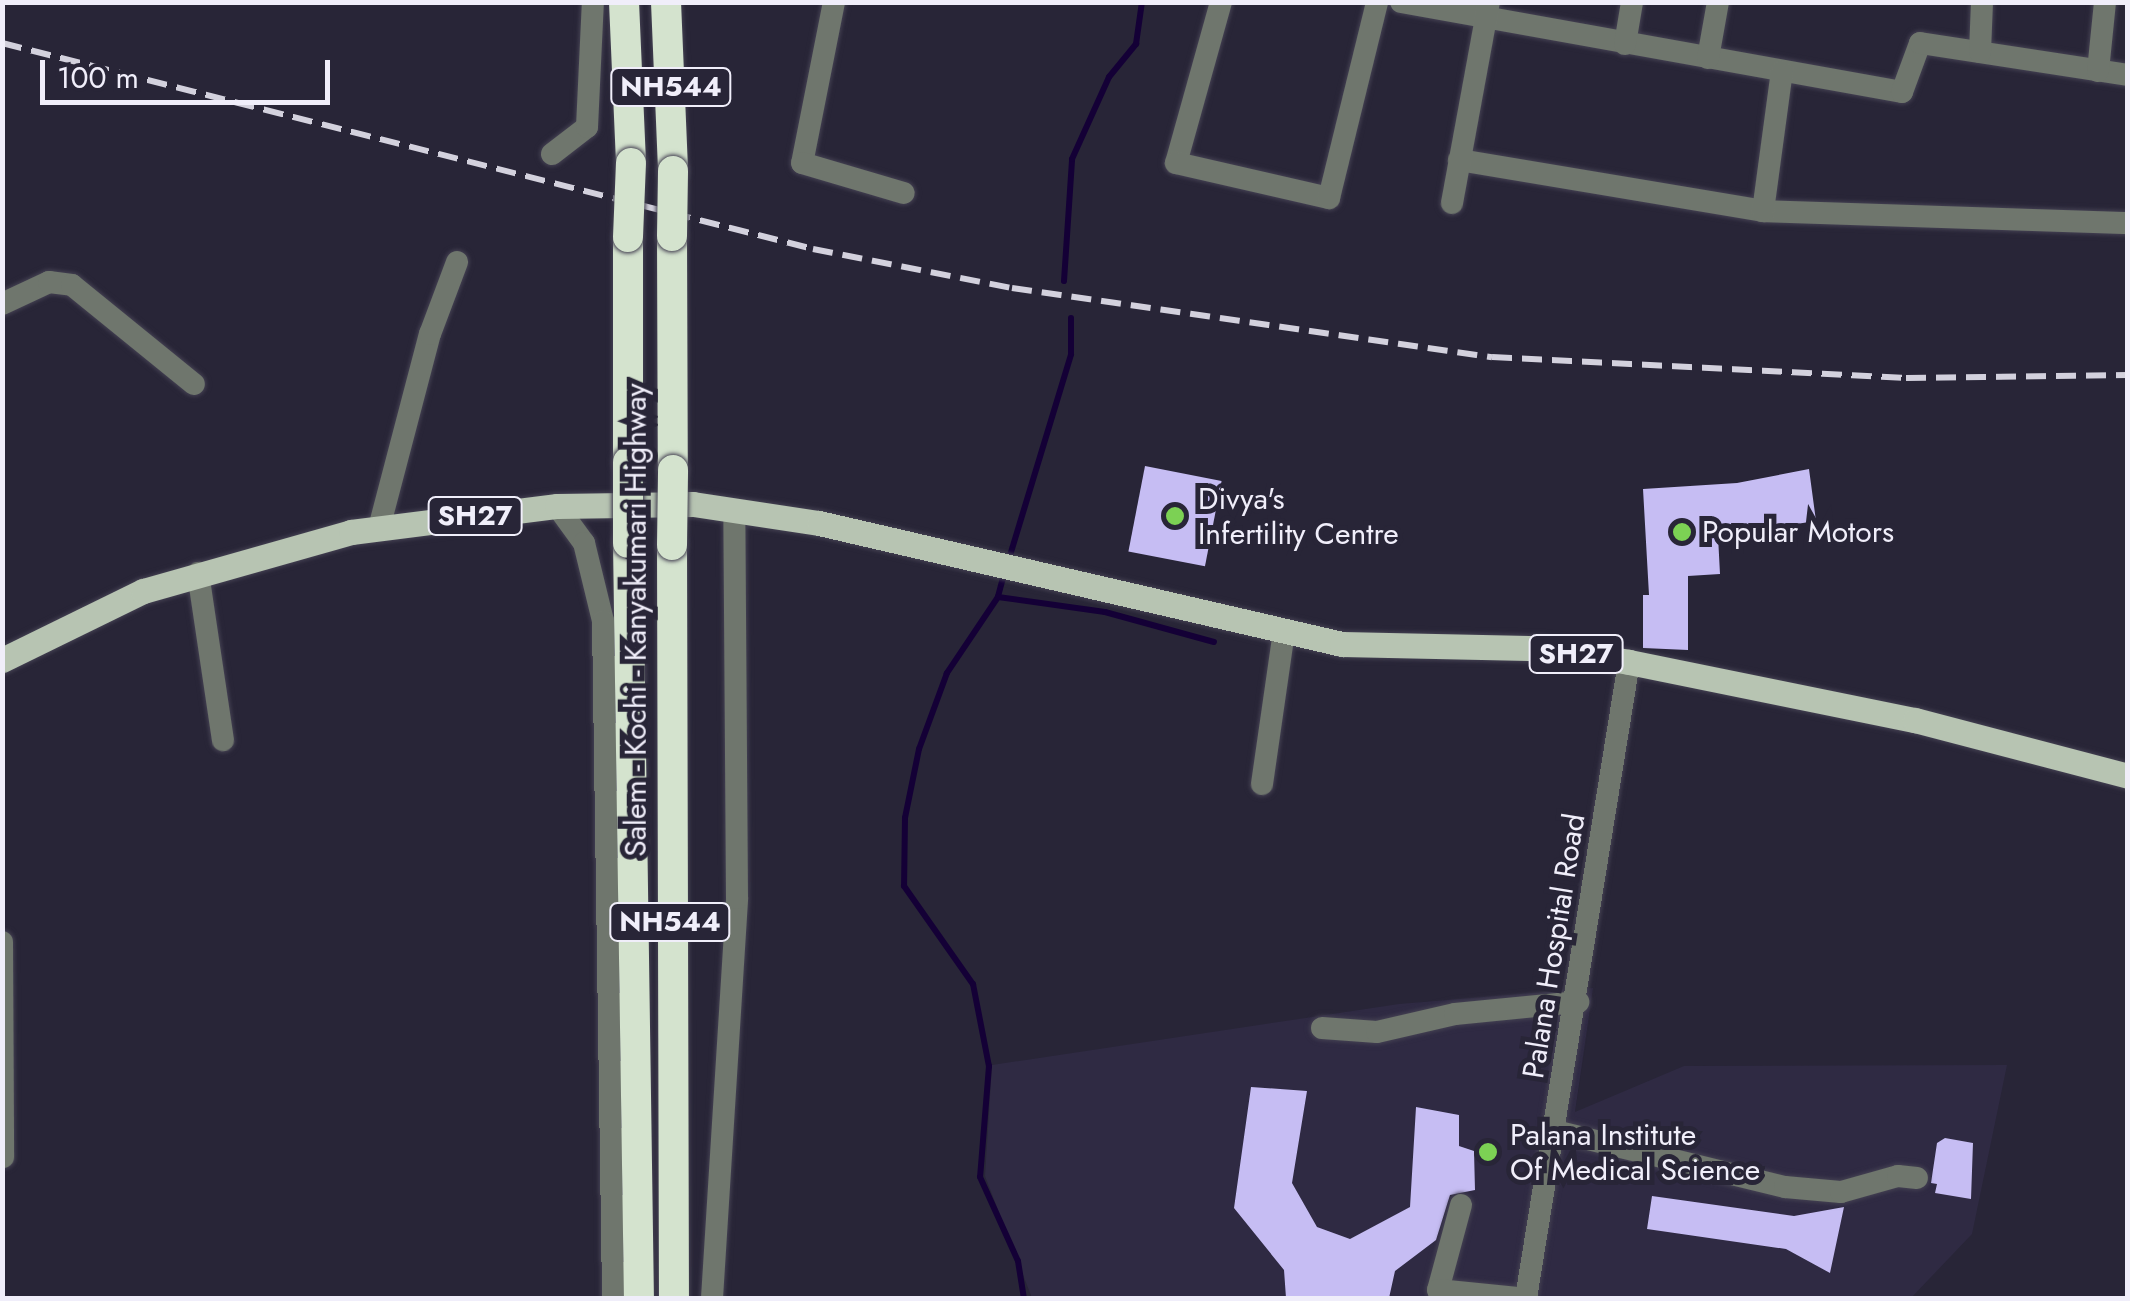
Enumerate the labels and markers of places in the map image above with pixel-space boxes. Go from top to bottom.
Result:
place label: Divya's Infertility Centre [1198,481,1399,552]
marker: Divya's Infertility Centre [1162,503,1188,529]
place label: Popular Motors [1702,514,1894,550]
marker: Popular Motors [1671,521,1693,543]
place label: Palana Institute Of Medical Science [1510,1117,1760,1188]
marker: Palana Institute Of Medical Science [1475,1139,1501,1165]

